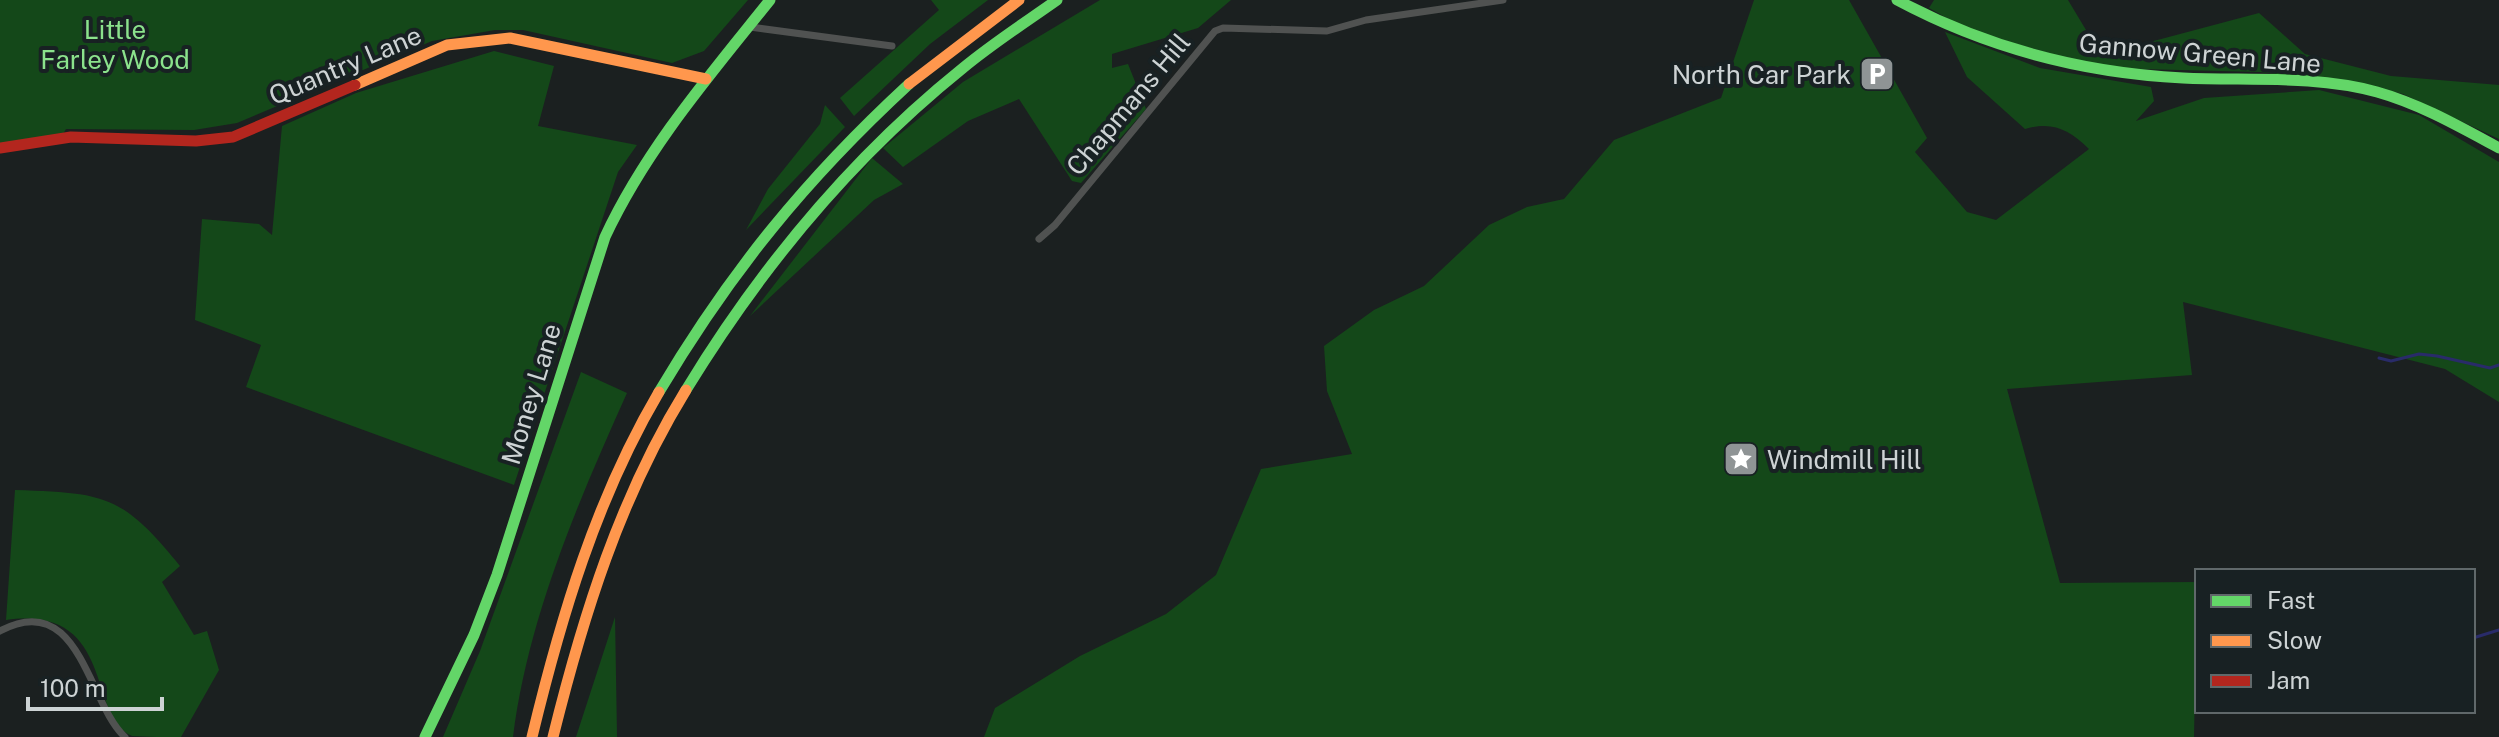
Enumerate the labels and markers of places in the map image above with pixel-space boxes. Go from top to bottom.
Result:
parking icon: North Car Park [1858,55,1896,93]
place label: North Car Park [1672,59,1851,90]
place icon: Windmill Hill [1722,440,1760,478]
place label: Windmill Hill [1767,444,1922,475]

